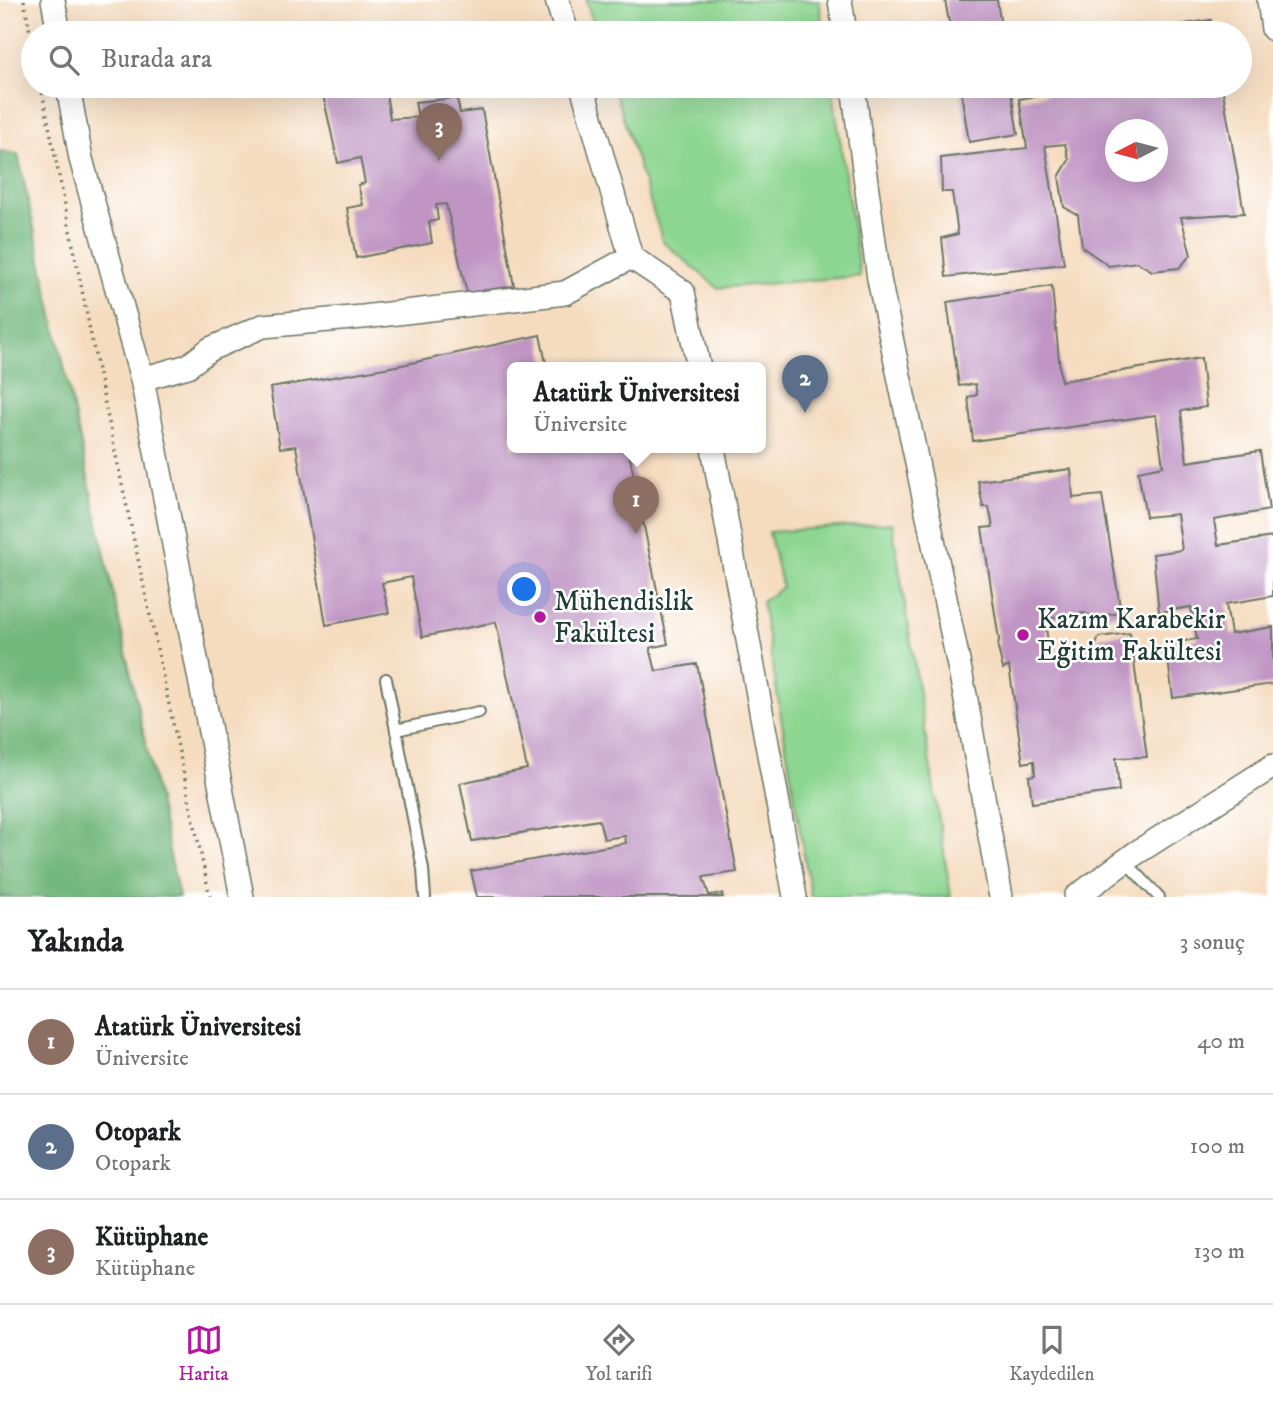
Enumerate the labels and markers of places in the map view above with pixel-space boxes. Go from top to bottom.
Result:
pin: 3 [416,103,462,161]
pin: 2 [782,355,828,413]
pin: 1 [613,476,659,534]
place label: Mühendislik Fakültesi [554,584,694,651]
place label: Kazım Karabekir Eğitim Fakültesi [1037,602,1226,669]
marker: Mühendislik Fakültesi [532,609,548,625]
marker: Kazım Karabekir Eğitim Fakültesi [1015,627,1031,643]

